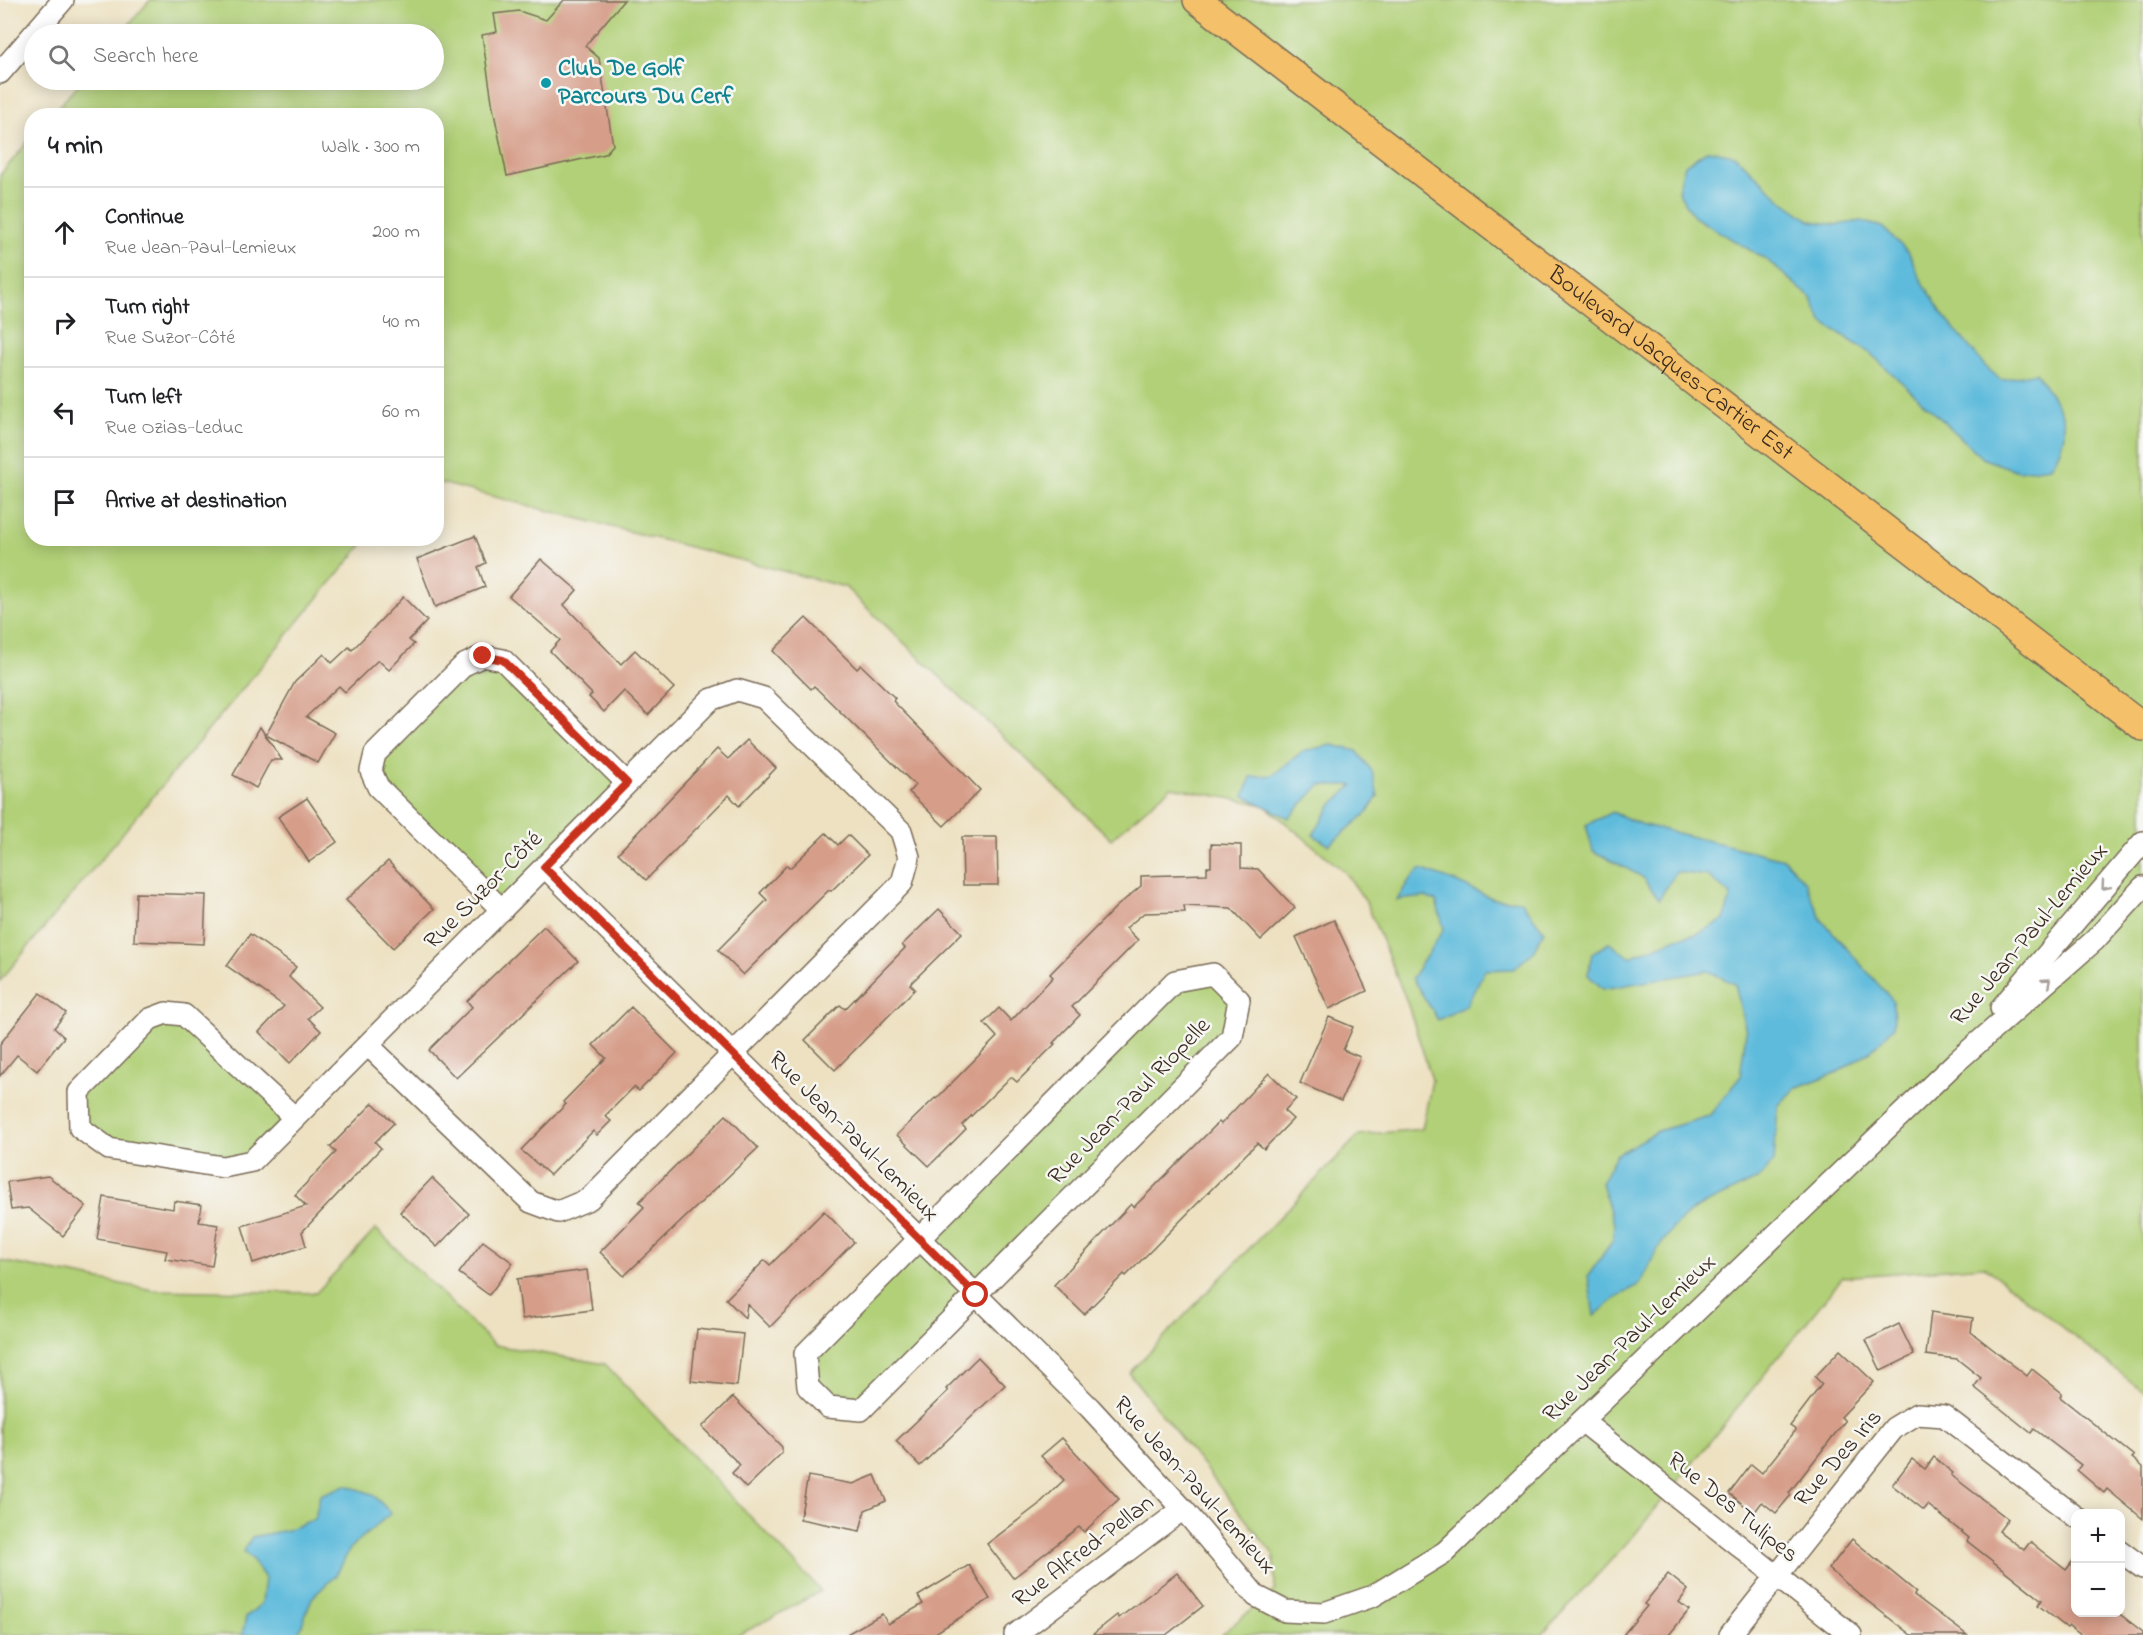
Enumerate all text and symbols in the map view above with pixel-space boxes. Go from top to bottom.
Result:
search box [24,24,444,90]
icon: search [45,41,78,74]
text: Search here [93,41,198,73]
place label: Club De Golf Parcours Du Cerf [558,52,734,115]
marker: Club De Golf Parcours Du Cerf [539,76,553,90]
text: 4 min [48,128,103,166]
text: Walk · 300 m [321,133,420,162]
text: Continue [105,202,184,234]
icon: ahead [48,216,81,249]
text: 200 m [372,218,420,247]
text: Rue Jean-Paul-Lemieux [105,234,296,263]
street label: Boulevard Jacques-Cartier Est [1539,257,1801,470]
text: Turn right [105,292,190,324]
icon: right [48,306,81,339]
text: 40 m [383,308,420,337]
text: Rue Suzor-Côté [105,324,235,353]
text: Turn left [105,382,182,414]
icon: left [48,396,81,429]
text: 60 m [382,398,420,427]
text: Rue Ozias-Leduc [105,414,243,443]
icon: arrive [48,486,81,519]
text: Arrive at destination [105,486,287,518]
route end [469,642,495,668]
street label: Rue Suzor-Côté [416,823,552,959]
street label: Rue Jean-Paul-Lemieux [1943,836,2117,1034]
one-way arrow [2101,879,2112,890]
one-way arrow [2040,978,2051,989]
street label: Rue Jean-Paul Riopelle [1040,1010,1220,1194]
street label: Rue Jean-Paul-Lemieux [759,1043,947,1231]
street label: Rue Jean-Paul-Lemieux [1535,1247,1725,1431]
route start [962,1281,988,1307]
street label: Rue Jean-Paul-Lemieux [1104,1389,1284,1583]
street label: Rue Des Iris [1786,1402,1892,1516]
street label: Rue Des Tulipes [1659,1444,1805,1572]
street label: Rue Alfred-Pellan [1006,1487,1162,1617]
map controls [2071,1509,2125,1617]
button: + [2071,1509,2125,1563]
button: − [2071,1563,2125,1617]

